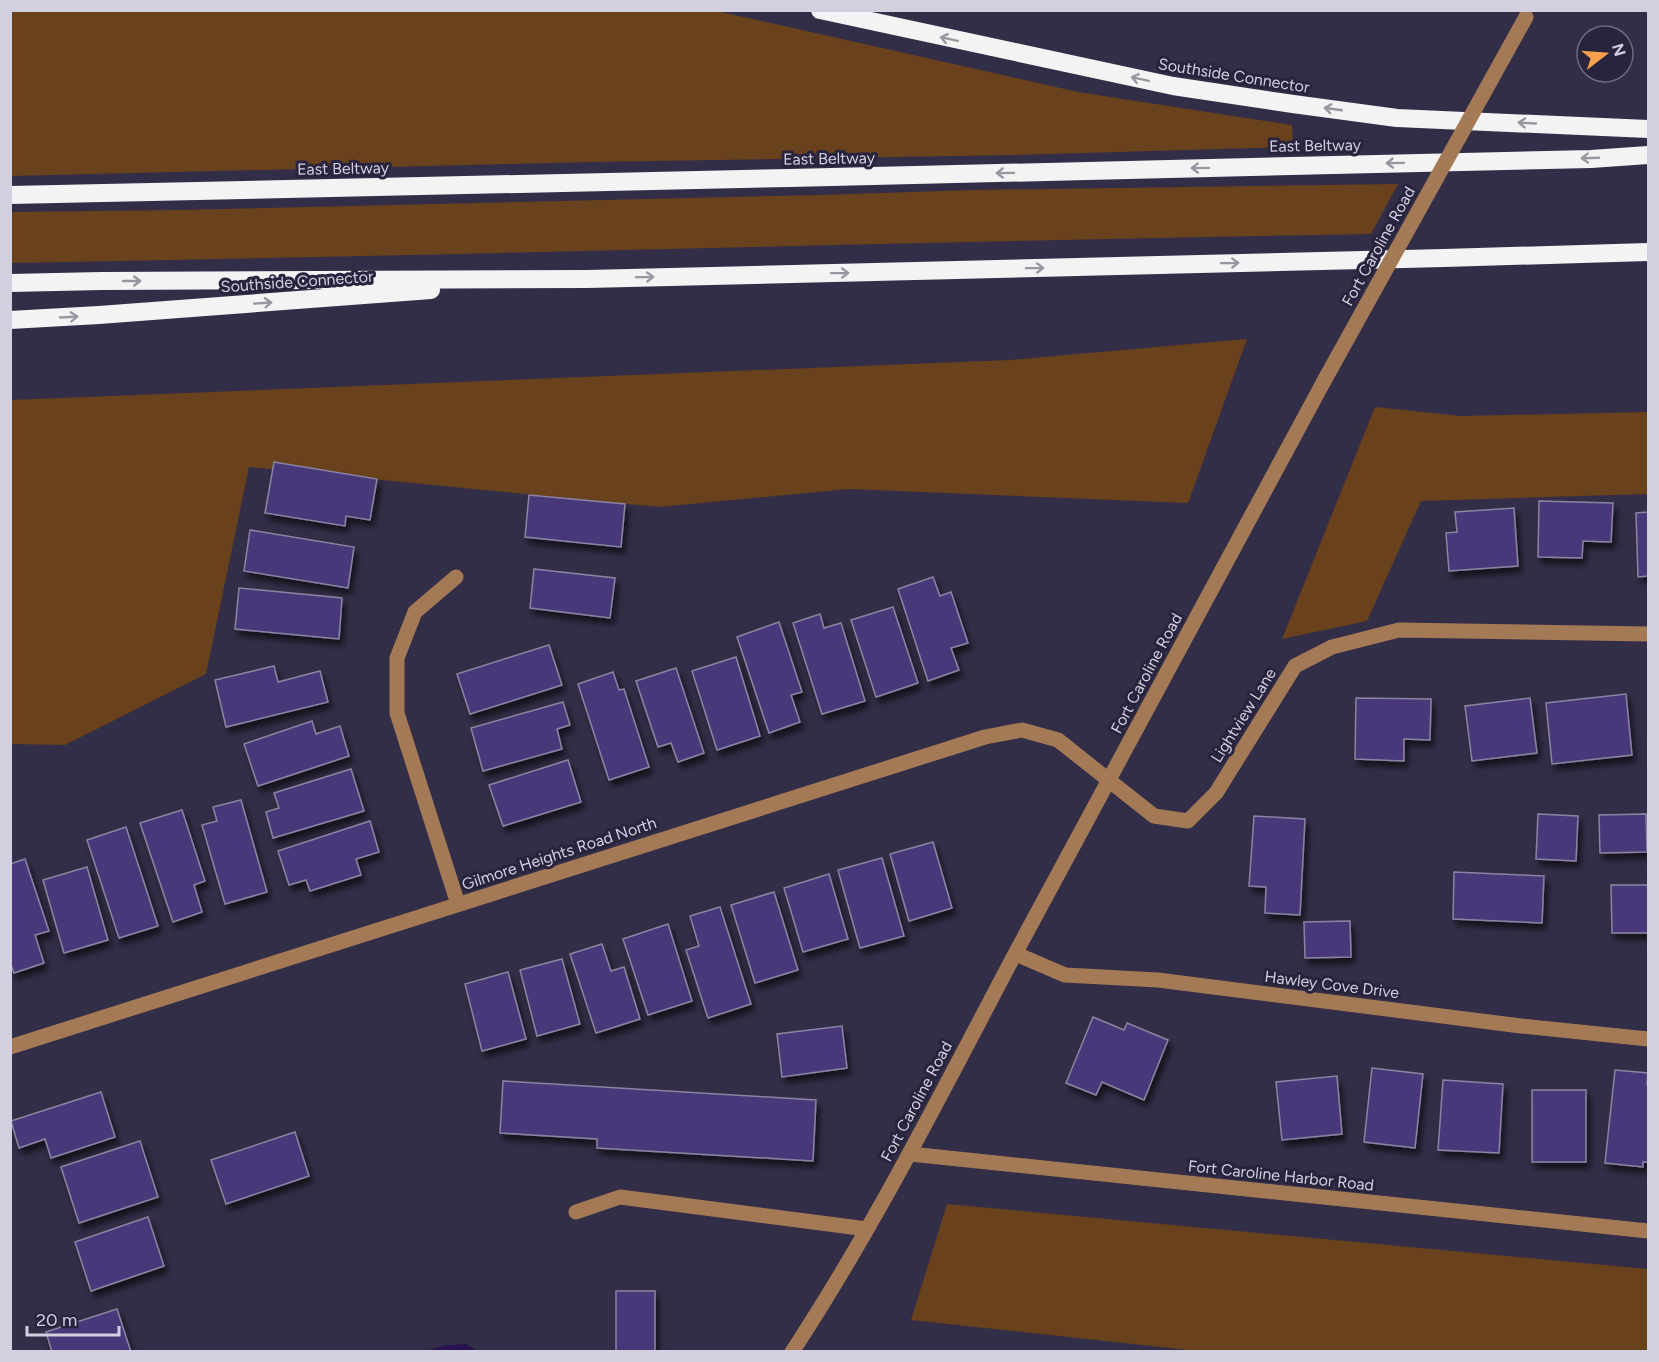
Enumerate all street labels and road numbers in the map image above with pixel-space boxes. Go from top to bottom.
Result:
street label: Southside Connector [1157,54,1312,97]
street label: East Beltway [1269,135,1362,156]
street label: East Beltway [783,148,876,169]
street label: East Beltway [297,158,390,179]
street label: Fort Caroline Road [1338,183,1419,309]
street label: Southside Connector [220,267,375,296]
street label: Fort Caroline Road [1107,610,1186,737]
street label: Lightview Lane [1207,664,1280,766]
street label: Gilmore Heights Road North [459,813,659,894]
street label: Hawley Cove Drive [1264,967,1401,1002]
street label: Fort Caroline Road [877,1038,956,1165]
street label: Fort Caroline Harbor Road [1187,1156,1375,1195]

